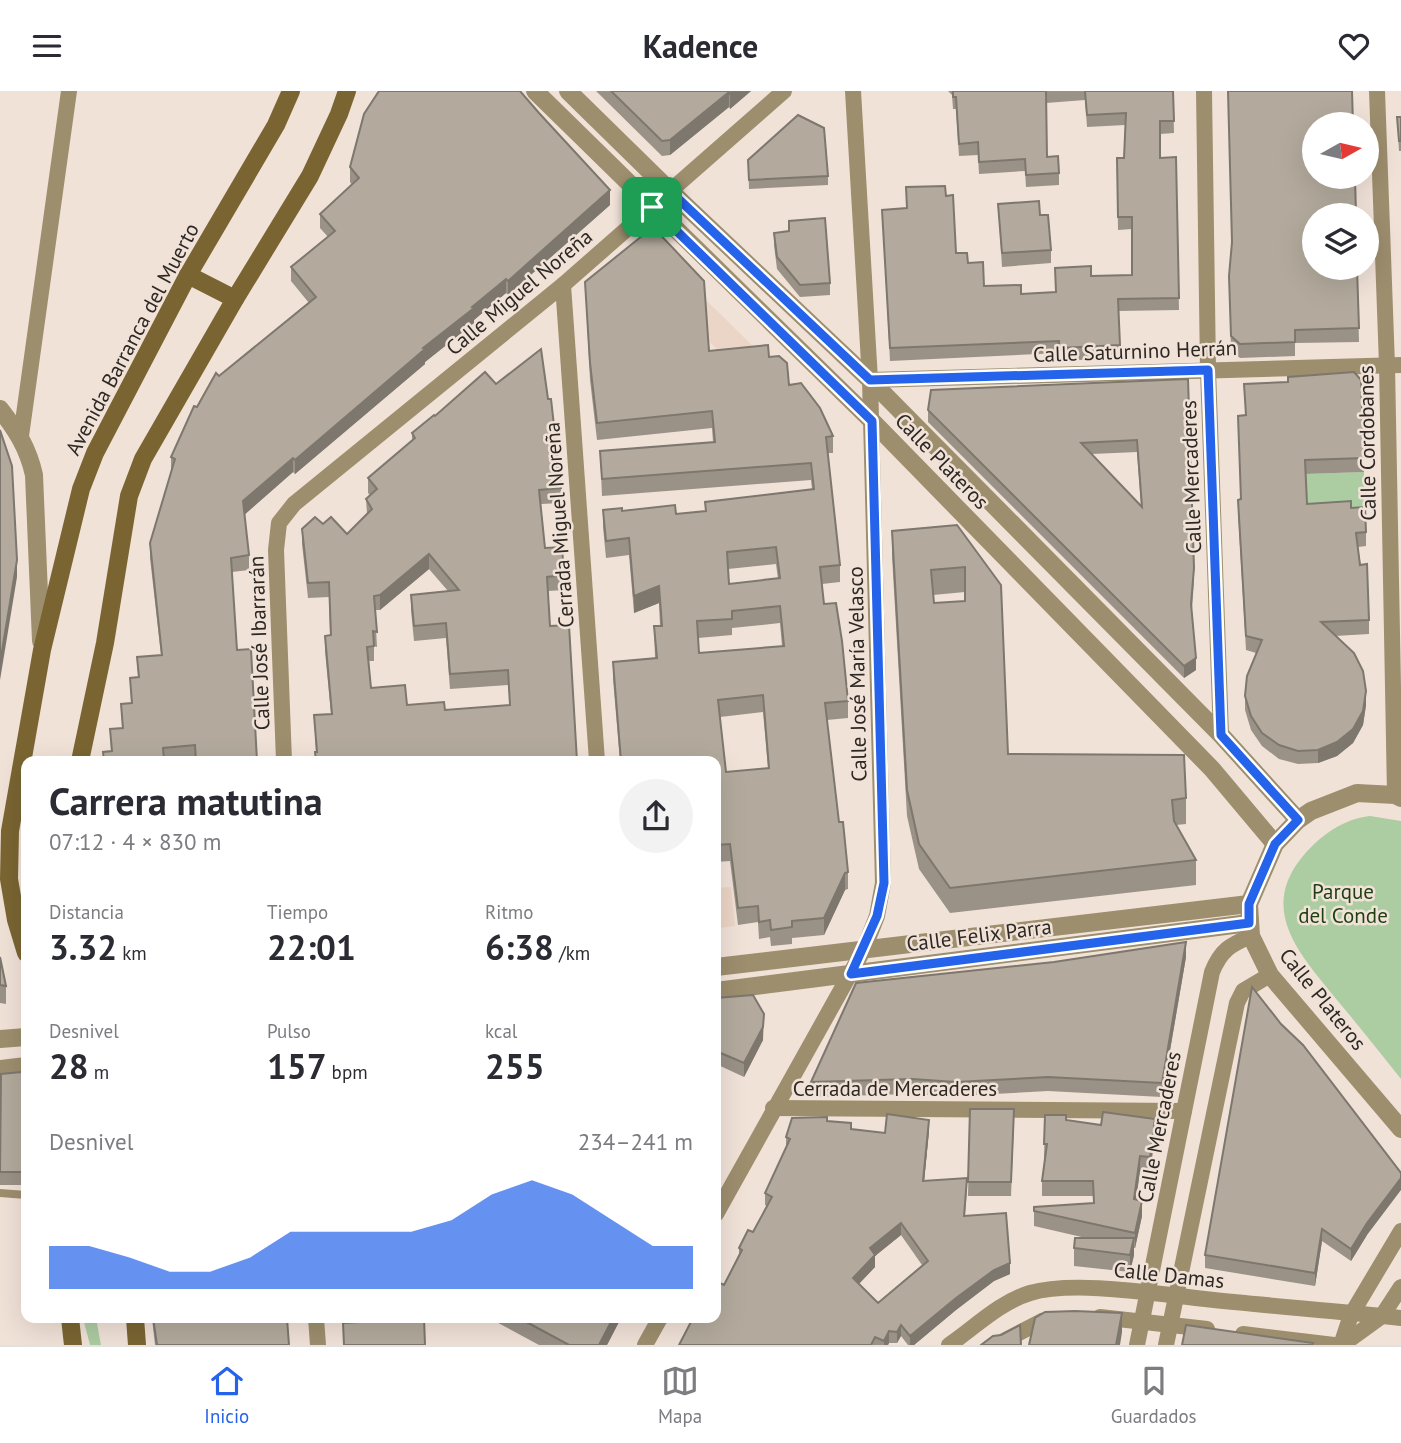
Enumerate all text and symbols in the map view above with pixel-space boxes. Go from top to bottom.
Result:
text: Kadence [643,25,758,67]
icon: menu [28,27,66,65]
icon: heart [1335,27,1373,65]
north arrow [1302,112,1379,189]
map controls [1302,112,1379,280]
pin [622,177,682,237]
icon: arrive [633,188,671,226]
button: layers [1302,203,1379,280]
street label: Avenida Barranca del Muerto [59,218,205,460]
street label: Calle Miguel Noreña [440,223,598,361]
street label: Calle Saturnino Herrán [1033,334,1237,368]
street label: Calle Cordobanes [1352,365,1382,521]
street label: Calle Mercaderes [1175,400,1207,554]
street label: Calle Plateros [889,407,995,515]
street label: Cerrada Miguel Noreña [538,421,580,629]
street label: Calle José Ibarrarán [242,555,276,731]
street label: Calle José María Velasco [842,566,872,782]
text: Carrera matutina [49,776,323,825]
button: share [619,779,693,853]
text: 07:12 · 4 × 830 m [49,827,221,856]
park label: Parque del Conde [1298,878,1388,929]
text: Distancia [49,900,124,924]
text: Tiempo [267,900,328,924]
text: Ritmo [485,900,533,924]
street label: Calle Felix Parra [905,913,1053,957]
text: 3.32 [49,924,117,970]
text: 22:01 [267,924,356,970]
text: 6:38 [485,924,554,970]
text: km [117,941,147,965]
text: /km [554,941,590,965]
street label: Calle Plateros [1274,942,1372,1056]
text: Desnivel [49,1019,119,1043]
text: Pulso [267,1019,311,1043]
text: kcal [485,1019,517,1043]
text: 28 [49,1043,89,1089]
text: 157 [267,1043,327,1089]
text: 255 [485,1043,545,1089]
street label: Calle Mercaderes [1131,1049,1187,1205]
text: m [89,1060,109,1084]
text: bpm [327,1060,368,1084]
street label: Cerrada de Mercaderes [793,1075,997,1102]
text: Desnivel [49,1127,133,1156]
text: 234–241 m [578,1127,693,1156]
street label: Calle Damas [1112,1256,1226,1294]
tab: Inicio [204,1362,249,1428]
tab: Mapa [658,1362,702,1428]
tab: Guardados [1111,1362,1197,1428]

